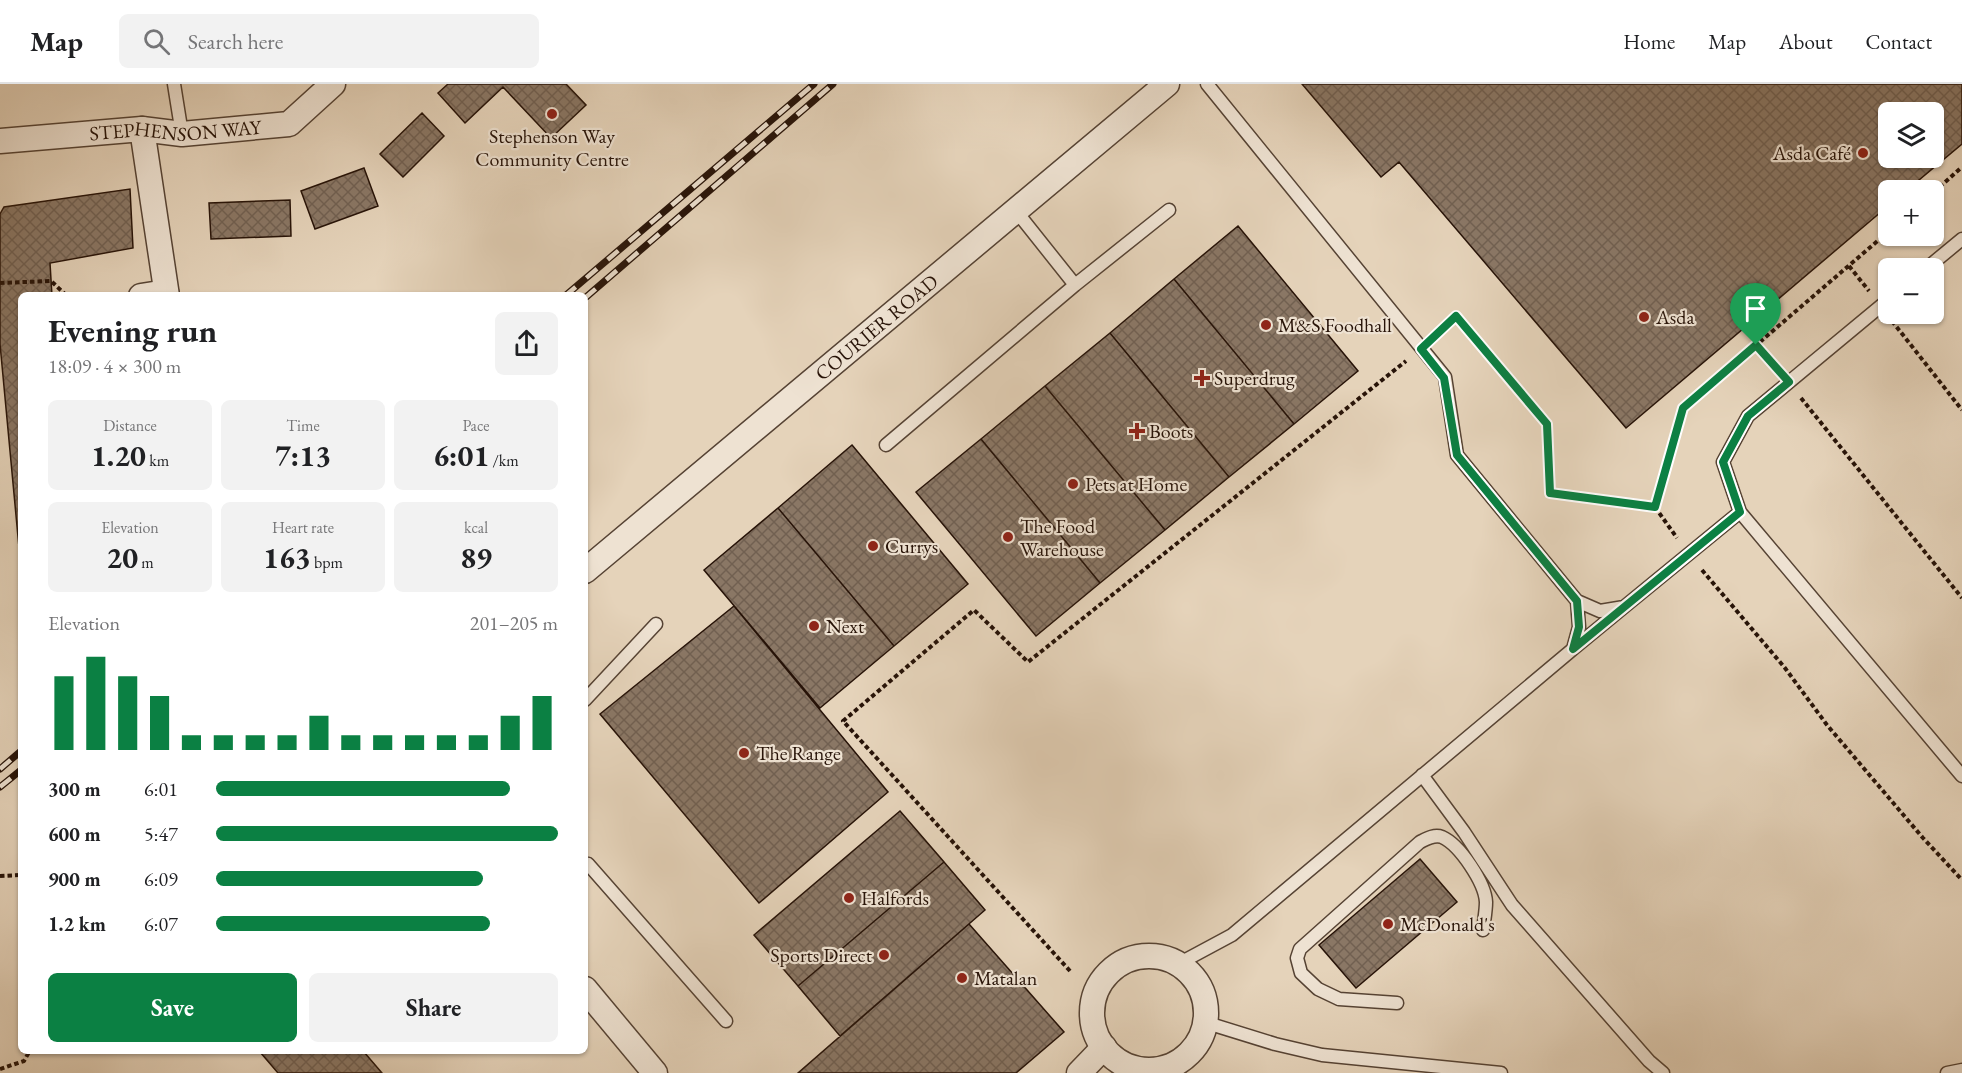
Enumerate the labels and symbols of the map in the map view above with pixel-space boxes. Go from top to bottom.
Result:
marker: Stephenson Way Community Centre [545,107,559,121]
street label: STEPHENSON WAY [88,114,264,147]
place label: Stephenson Way Community Centre [475,123,629,172]
place label: Asda Café [1772,140,1851,166]
marker: Asda Café [1856,146,1870,160]
street label: COURIER ROAD [810,268,943,386]
pin [1730,283,1781,345]
place label: Asda [1655,304,1694,330]
marker: Asda [1637,310,1651,324]
place label: M&S Foodhall [1278,312,1392,338]
marker: M&S Foodhall [1259,318,1273,332]
place label: Superdrug [1214,365,1295,391]
marker: Superdrug [1195,371,1209,385]
place label: Boots [1149,418,1193,444]
marker: Boots [1130,424,1144,438]
place label: Pets at Home [1085,471,1187,497]
marker: Pets at Home [1066,477,1080,491]
place label: The Food Warehouse [1020,513,1104,562]
marker: The Food Warehouse [1001,530,1015,544]
place label: Currys [885,533,938,559]
marker: Currys [866,539,880,553]
place label: Next [826,613,865,639]
marker: Next [807,619,821,633]
place label: The Range [756,740,841,766]
marker: The Range [737,746,751,760]
place label: Halfords [861,885,929,911]
marker: Halfords [842,891,856,905]
place label: McDonald's [1400,911,1495,937]
marker: McDonald's [1381,917,1395,931]
place label: Sports Direct [770,942,873,968]
marker: Sports Direct [877,948,891,962]
place label: Matalan [974,965,1038,991]
marker: Matalan [955,971,969,985]

